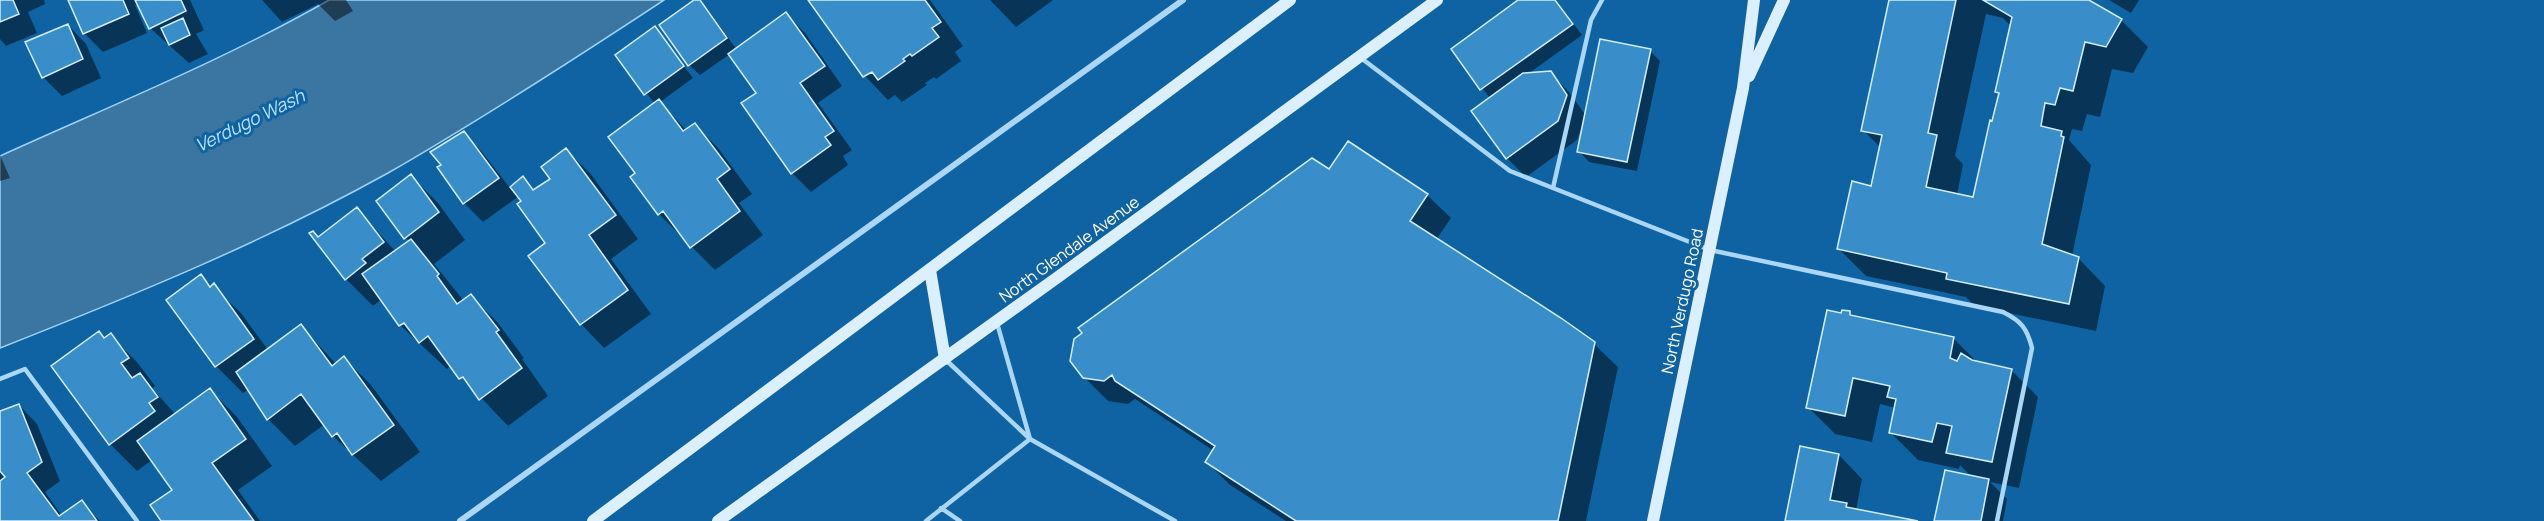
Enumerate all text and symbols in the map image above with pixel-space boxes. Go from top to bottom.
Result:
water label: Verdugo Wash [191,83,309,157]
street label: North Glendale Avenue [994,191,1144,307]
street label: North Verdugo Road [1656,226,1708,376]

